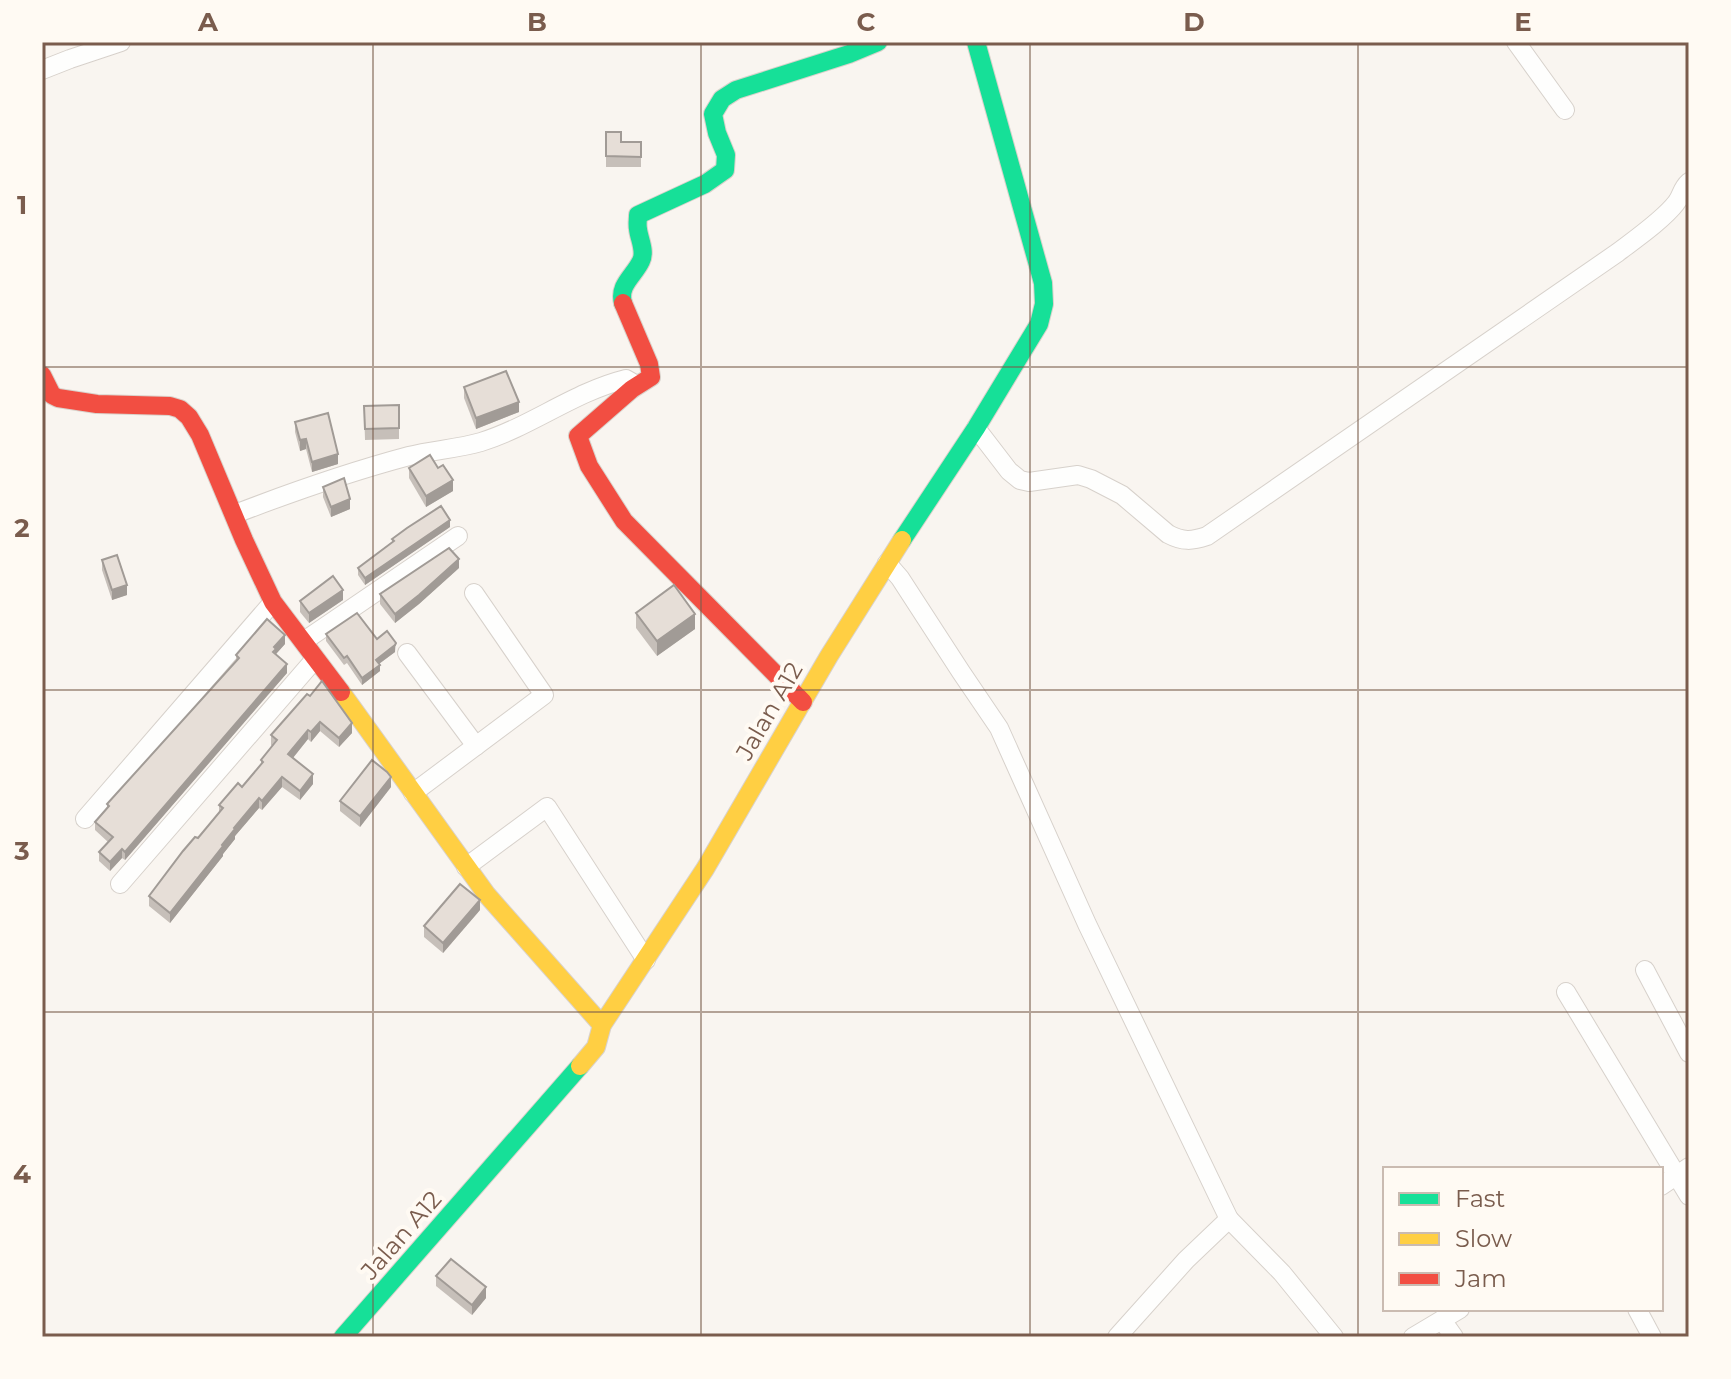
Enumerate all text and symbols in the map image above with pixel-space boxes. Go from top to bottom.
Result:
text: A [197,6,219,38]
text: B [527,6,547,38]
text: C [857,6,876,38]
text: D [1183,6,1205,38]
text: E [1514,6,1532,38]
text: 1 [17,189,27,221]
text: 2 [14,512,30,544]
street label: Jalan A12 [729,657,809,766]
text: 3 [13,835,30,867]
text: 4 [13,1158,31,1190]
legend [1383,1167,1663,1311]
text: Fast [1455,1184,1506,1213]
street label: Jalan A12 [354,1185,447,1286]
text: Slow [1455,1224,1512,1253]
text: Jam [1454,1264,1507,1293]

